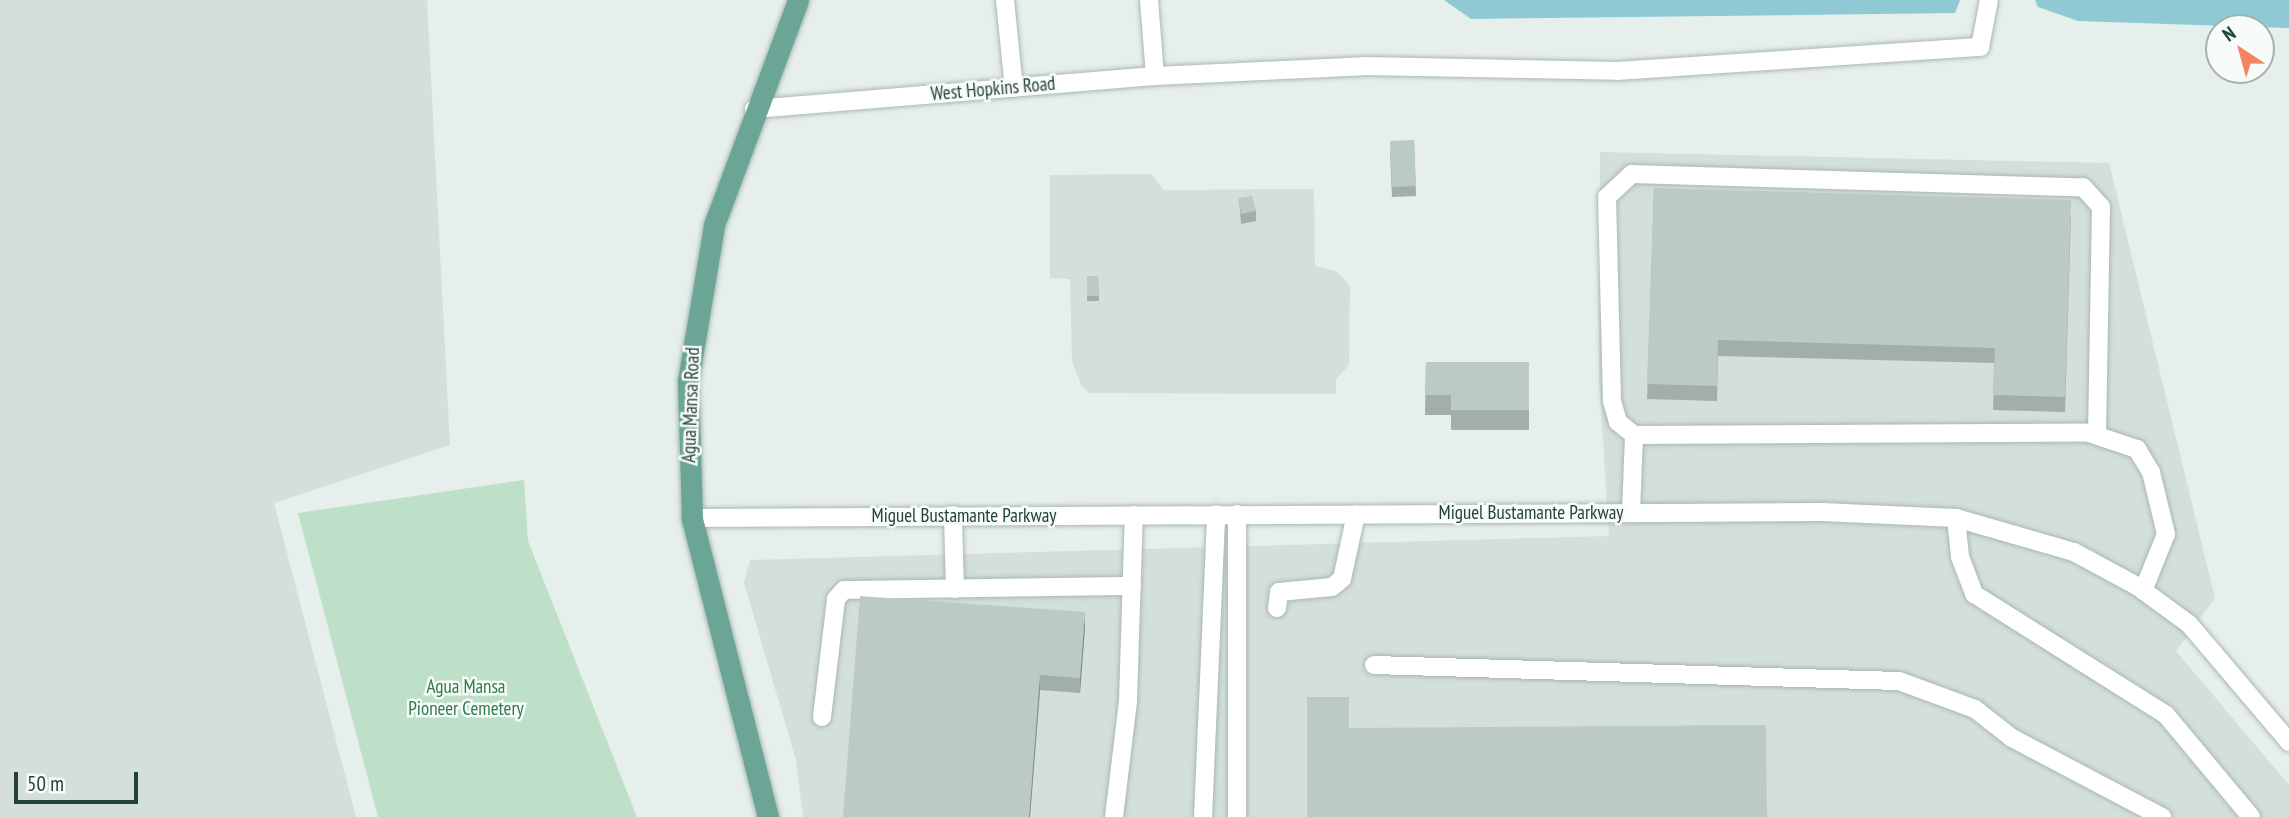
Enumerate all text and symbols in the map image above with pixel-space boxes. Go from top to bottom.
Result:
north arrow [2205,14,2275,84]
text: N [2218,21,2240,46]
street label: West Hopkins Road [930,72,1056,106]
street label: Agua Mansa Road [678,347,704,463]
street label: Miguel Bustamante Parkway [1439,502,1623,524]
street label: Miguel Bustamante Parkway [872,505,1056,527]
park label: Agua Mansa Pioneer Cemetery [408,676,524,720]
scale bar [18,758,142,802]
text: 50 m [27,770,64,797]

